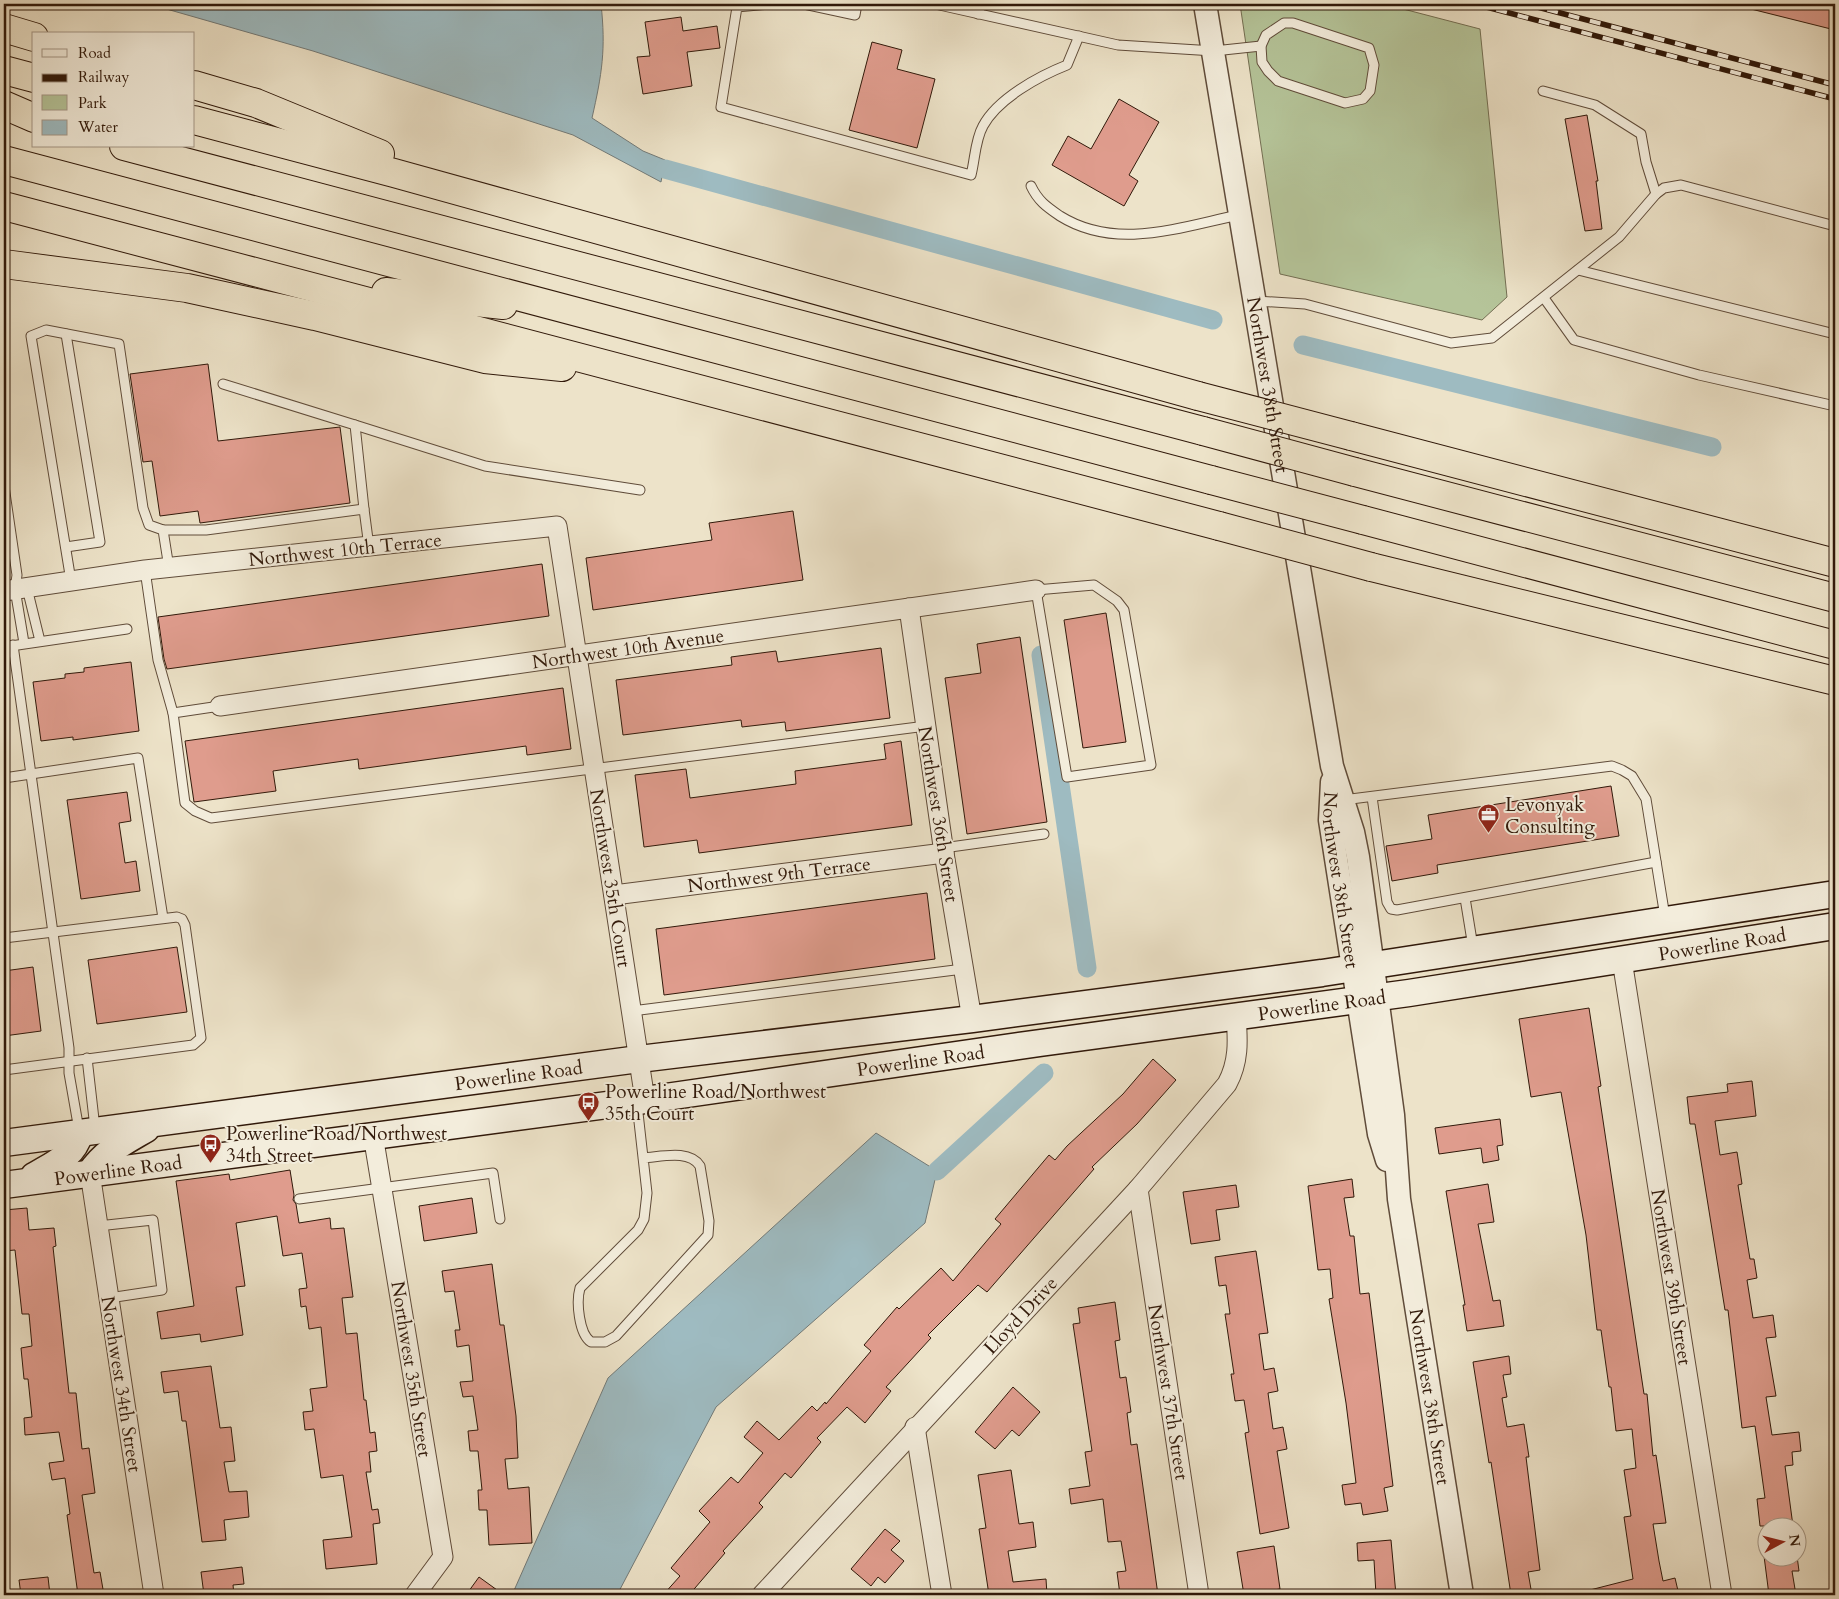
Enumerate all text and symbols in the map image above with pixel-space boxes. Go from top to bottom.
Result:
legend [32,32,195,148]
text: Road [78,43,111,63]
text: Railway [78,67,129,87]
text: Park [78,93,107,113]
text: Water [77,117,119,137]
street label: Northwest 38th Street [1240,295,1295,475]
street label: Northwest 10th Terrace [247,527,443,573]
street label: Northwest 10th Avenue [530,623,726,675]
street label: Northwest 36th Street [911,724,965,904]
street label: Northwest 35th Court [583,787,637,969]
street label: Northwest 38th Street [1316,791,1365,970]
place label: Levonyak Consulting [1505,792,1595,840]
office icon: Levonyak Consulting [1477,803,1501,834]
street label: Northwest 9th Terrace [686,851,872,899]
street label: Powerline Road [1657,922,1788,968]
street label: Powerline Road [1256,984,1387,1027]
street label: Powerline Road [855,1039,986,1083]
street label: Powerline Road [453,1055,584,1097]
place label: Powerline Road/Northwest 35th Court [605,1079,826,1127]
bus stop icon: Powerline Road/Northwest 35th Court [577,1090,601,1121]
place label: Powerline Road/Northwest 34th Street [226,1121,447,1169]
bus stop icon: Powerline Road/Northwest 34th Street [198,1132,222,1163]
street label: Powerline Road [53,1150,184,1192]
street label: Northwest 39th Street [1644,1187,1698,1367]
street label: Lloyd Drive [978,1271,1064,1360]
street label: Northwest 35th Street [384,1279,438,1459]
street label: Northwest 34th Street [94,1294,148,1474]
street label: Northwest 37th Street [1141,1302,1195,1482]
street label: Northwest 38th Street [1403,1307,1456,1487]
north arrow [1756,1516,1806,1566]
text: N [1784,1533,1805,1548]

